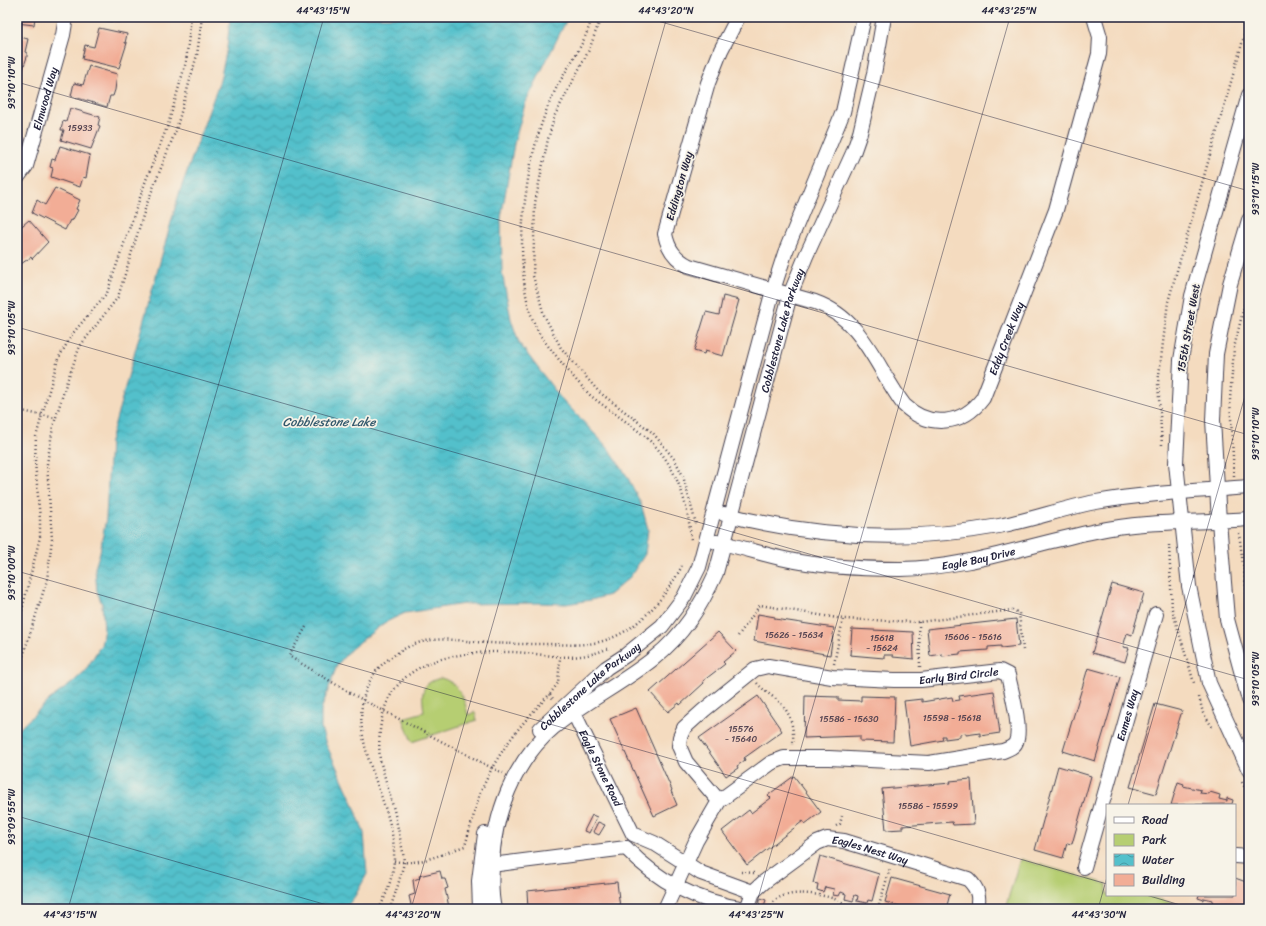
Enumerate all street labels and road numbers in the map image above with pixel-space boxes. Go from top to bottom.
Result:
street label: Elmwood Way [28,65,64,133]
street label: Eddington Way [661,149,699,223]
street label: Cobblestone Lake Parkway [755,265,810,395]
street label: 155th Street West [1171,282,1206,374]
street label: Eddy Creek Way [984,299,1030,378]
street label: Eagle Bay Drive [940,542,1018,576]
street label: Cobblestone Lake Parkway [535,637,646,735]
street label: Early Bird Circle [918,662,1000,690]
street label: Eames Way [1111,687,1144,743]
street label: Eagle Stone Road [573,726,628,811]
street label: Eagles Nest Way [831,831,911,870]

